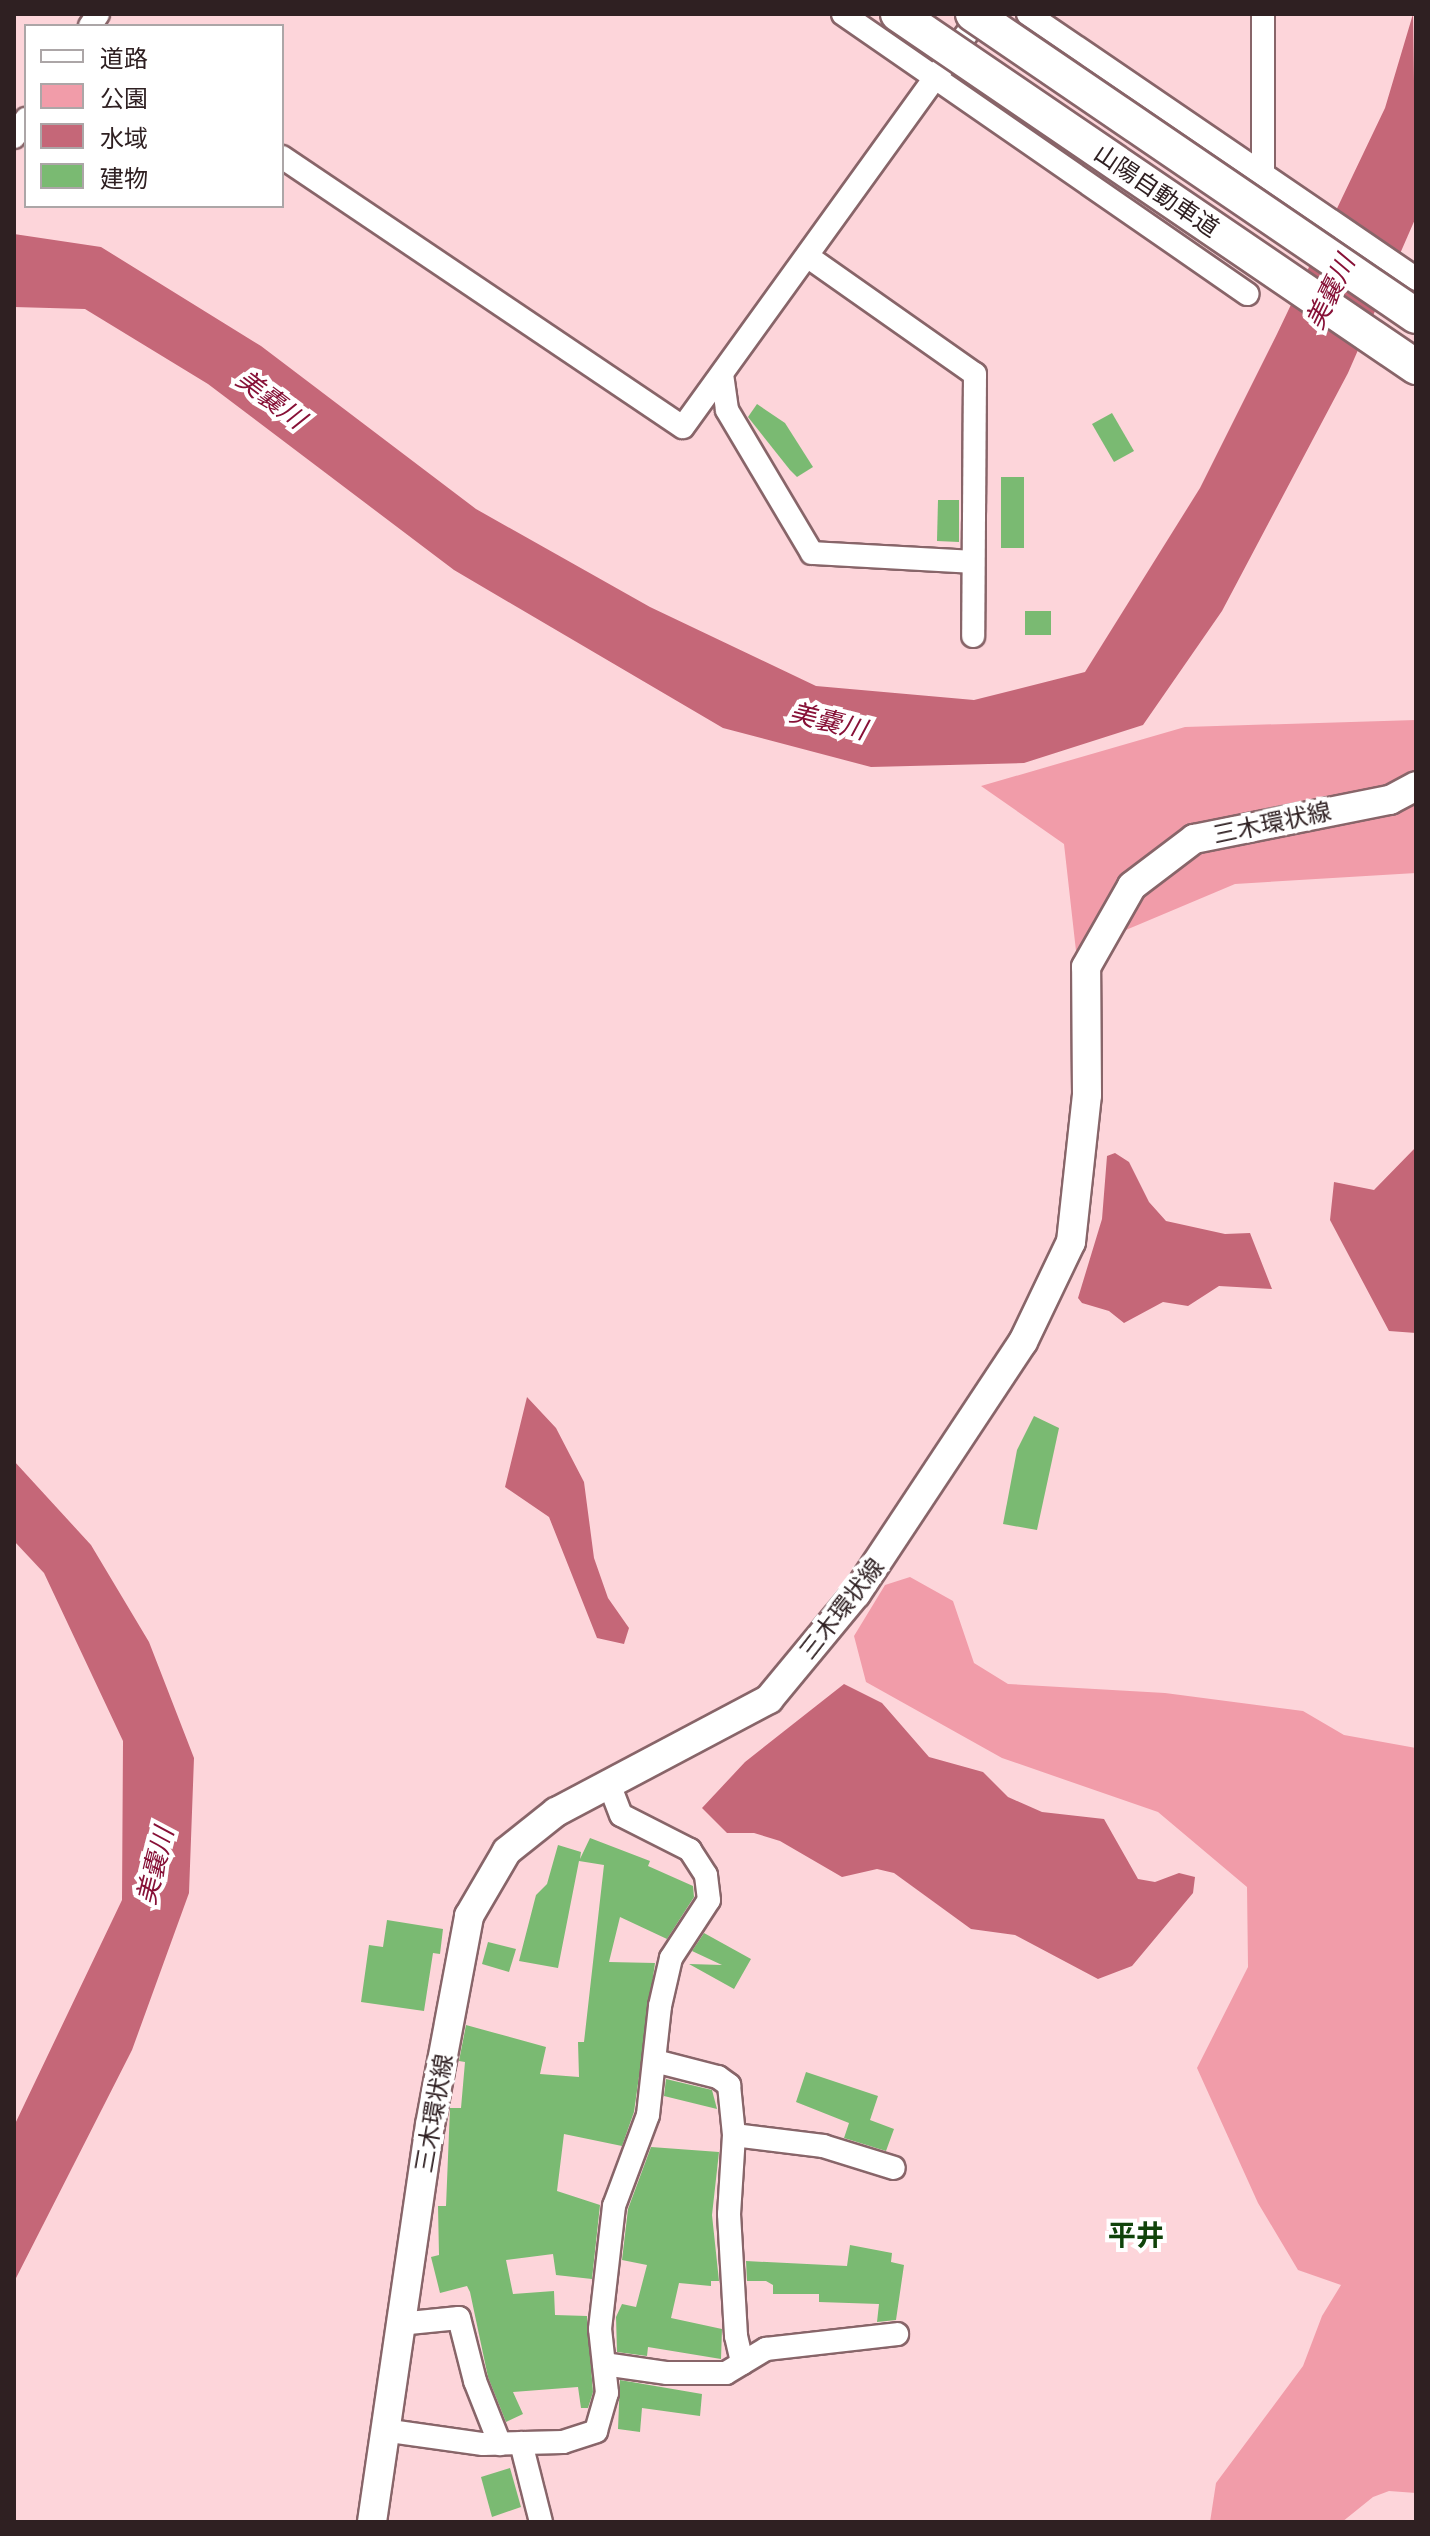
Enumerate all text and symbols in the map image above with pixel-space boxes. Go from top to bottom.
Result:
legend [24,24,284,208]
text: 道路 [100,43,148,72]
text: 公園 [100,83,148,112]
text: 水域 [100,123,148,152]
street label: 山陽自動車道 [1089,138,1225,242]
text: 建物 [100,163,148,192]
water label: 美嚢川 [1299,250,1361,334]
water label: 美嚢川 [230,363,312,435]
water label: 美嚢川 [786,696,870,746]
street label: 三木環状線 [1210,795,1334,849]
street label: 三木環状線 [793,1552,889,1664]
water label: 美嚢川 [130,1824,180,1908]
street label: 三木環状線 [408,2051,458,2175]
district label: 平井 [1108,2218,1164,2252]

